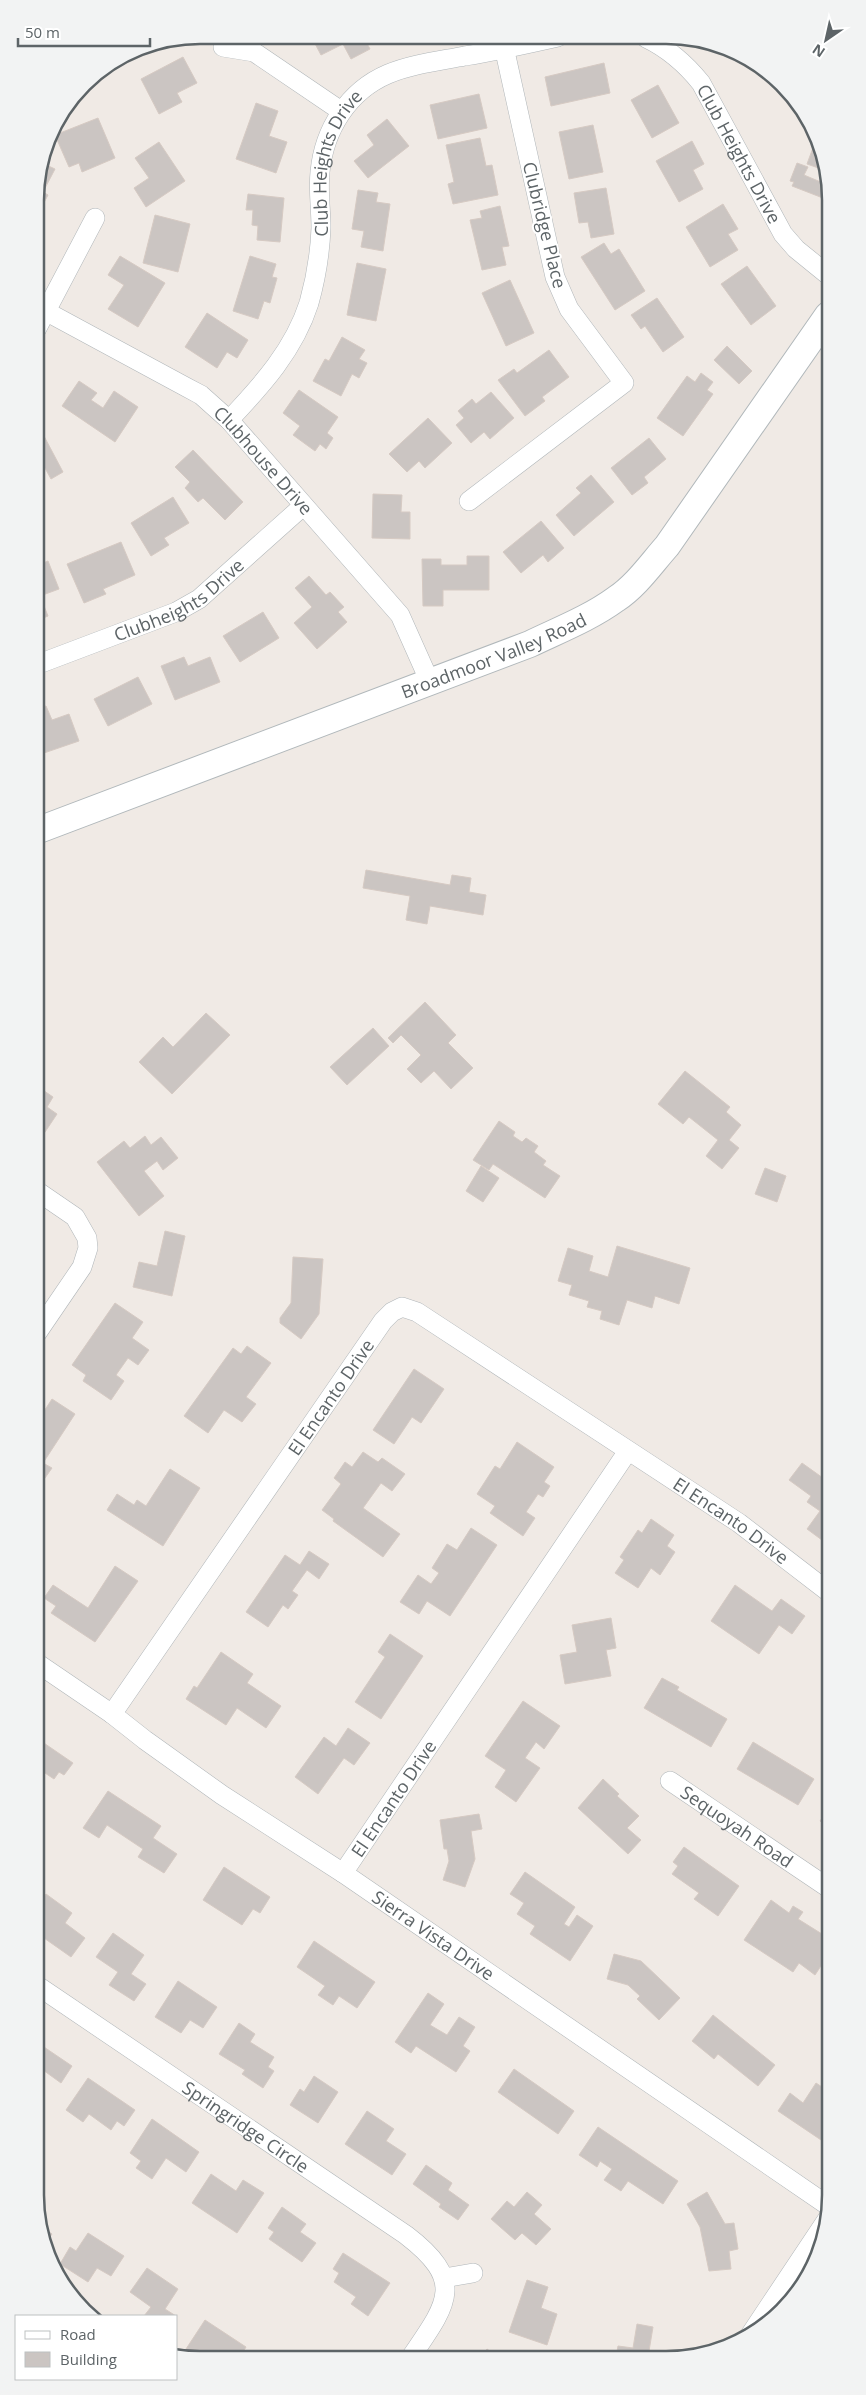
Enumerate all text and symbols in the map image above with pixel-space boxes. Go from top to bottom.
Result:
scale bar [18,15,150,47]
north arrow [801,15,851,65]
text: 50 m [25,22,60,42]
text: N [808,40,828,62]
street label: Club Heights Drive [692,80,787,227]
street label: Club Heights Drive [307,84,367,237]
street label: Clubridge Place [518,159,572,291]
street label: Clubhouse Drive [209,400,319,520]
street label: Clubheights Drive [110,553,249,647]
street label: Broadmoor Valley Road [397,607,590,704]
street label: El Encanto Drive [282,1334,379,1460]
street label: El Encanto Drive [669,1471,794,1569]
street label: El Encanto Drive [345,1735,441,1861]
street label: Sequoyah Road [676,1780,798,1873]
street label: Sierra Vista Drive [368,1885,499,1985]
street label: Springridge Circle [178,2075,314,2178]
legend [15,2315,178,2380]
text: Road [60,2324,96,2344]
text: Building [60,2349,117,2369]

